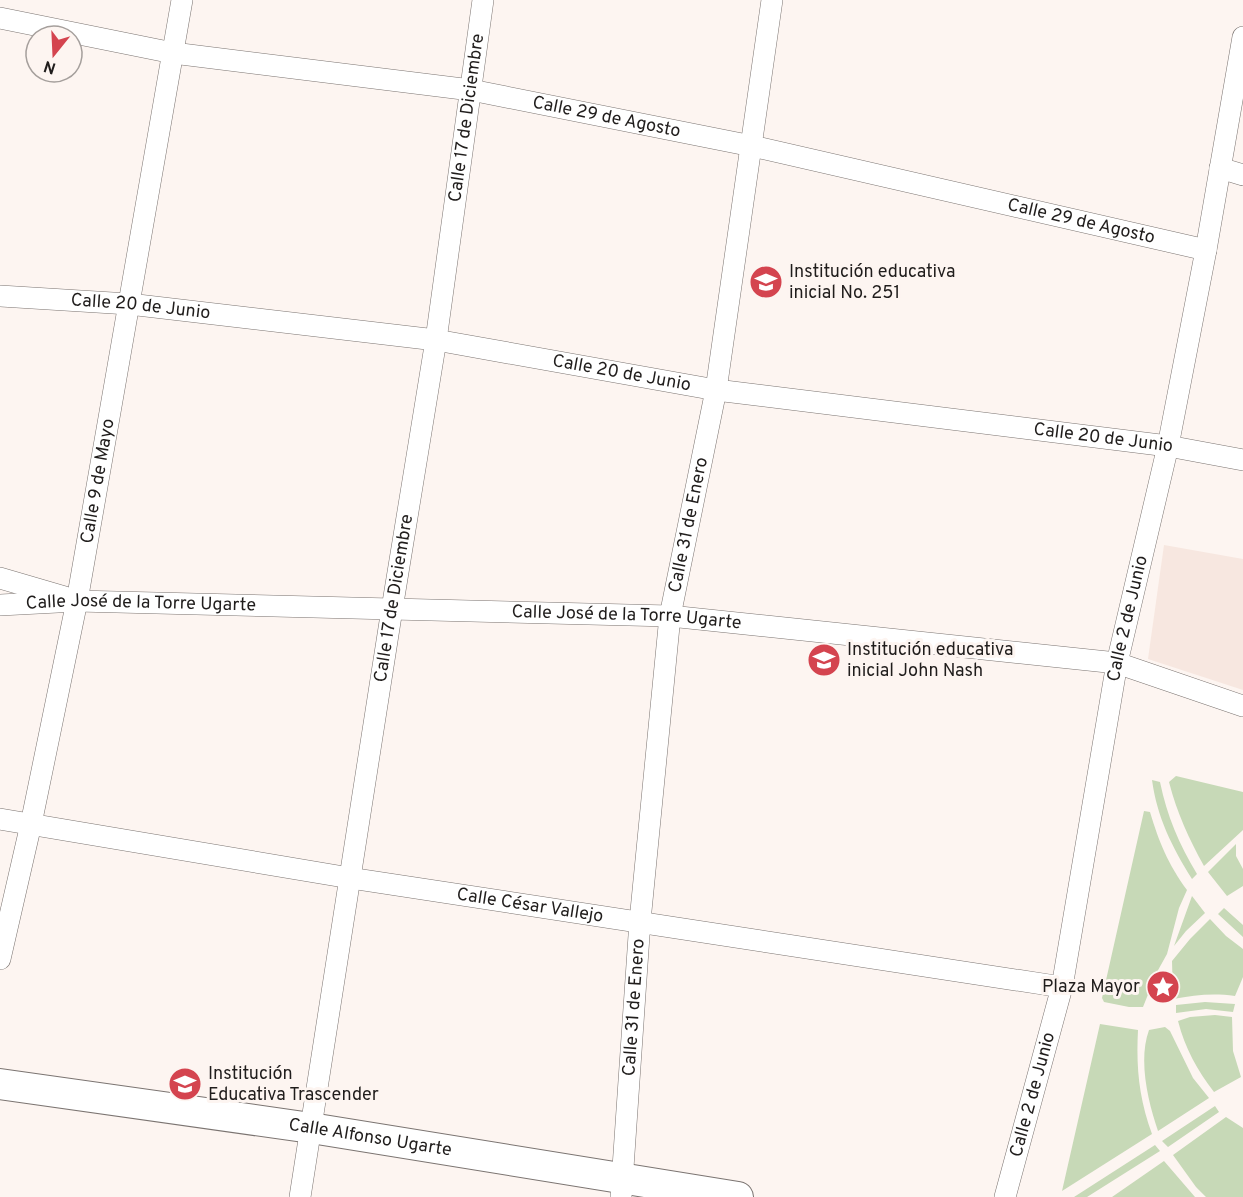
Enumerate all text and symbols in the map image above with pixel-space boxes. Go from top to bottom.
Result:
north arrow [24,24,84,84]
street label: Calle 17 de Diciembre [444,32,490,204]
text: N [41,55,59,78]
street label: Calle 29 de Agosto [530,91,683,143]
street label: Calle 29 de Agosto [1005,193,1157,249]
place label: Institución educativa inicial No. 251 [789,261,955,305]
school or university icon: Institución educativa inicial No. 251 [748,264,784,300]
street label: Calle 20 de Junio [70,289,212,325]
street label: Calle 20 de Junio [551,350,693,397]
street label: Calle 9 de Mayo [76,417,120,545]
street label: Calle 20 de Junio [1032,418,1174,458]
street label: Calle 31 de Enero [664,455,714,595]
street label: Calle 17 de Diciembre [369,513,419,684]
street label: Calle 2 de Junio [1103,553,1153,683]
street label: Calle José de la Torre Ugarte [25,589,256,617]
street label: Calle José de la Torre Ugarte [511,600,743,635]
place label: Institución educativa inicial John Nash [847,639,1013,683]
school or university icon: Institución educativa inicial John Nash [806,642,842,678]
street label: Calle César Vallejo [455,883,605,928]
street label: Calle 31 de Enero [618,938,650,1077]
place icon: Plaza Mayor [1145,969,1181,1005]
place label: Plaza Mayor [1042,976,1140,999]
street label: Calle 2 de Junio [1005,1030,1061,1160]
place label: Institución Educativa Trascender [208,1063,379,1107]
school or university icon: Institución Educativa Trascender [167,1066,203,1102]
street label: Calle Alfonso Ugarte [287,1113,453,1162]

